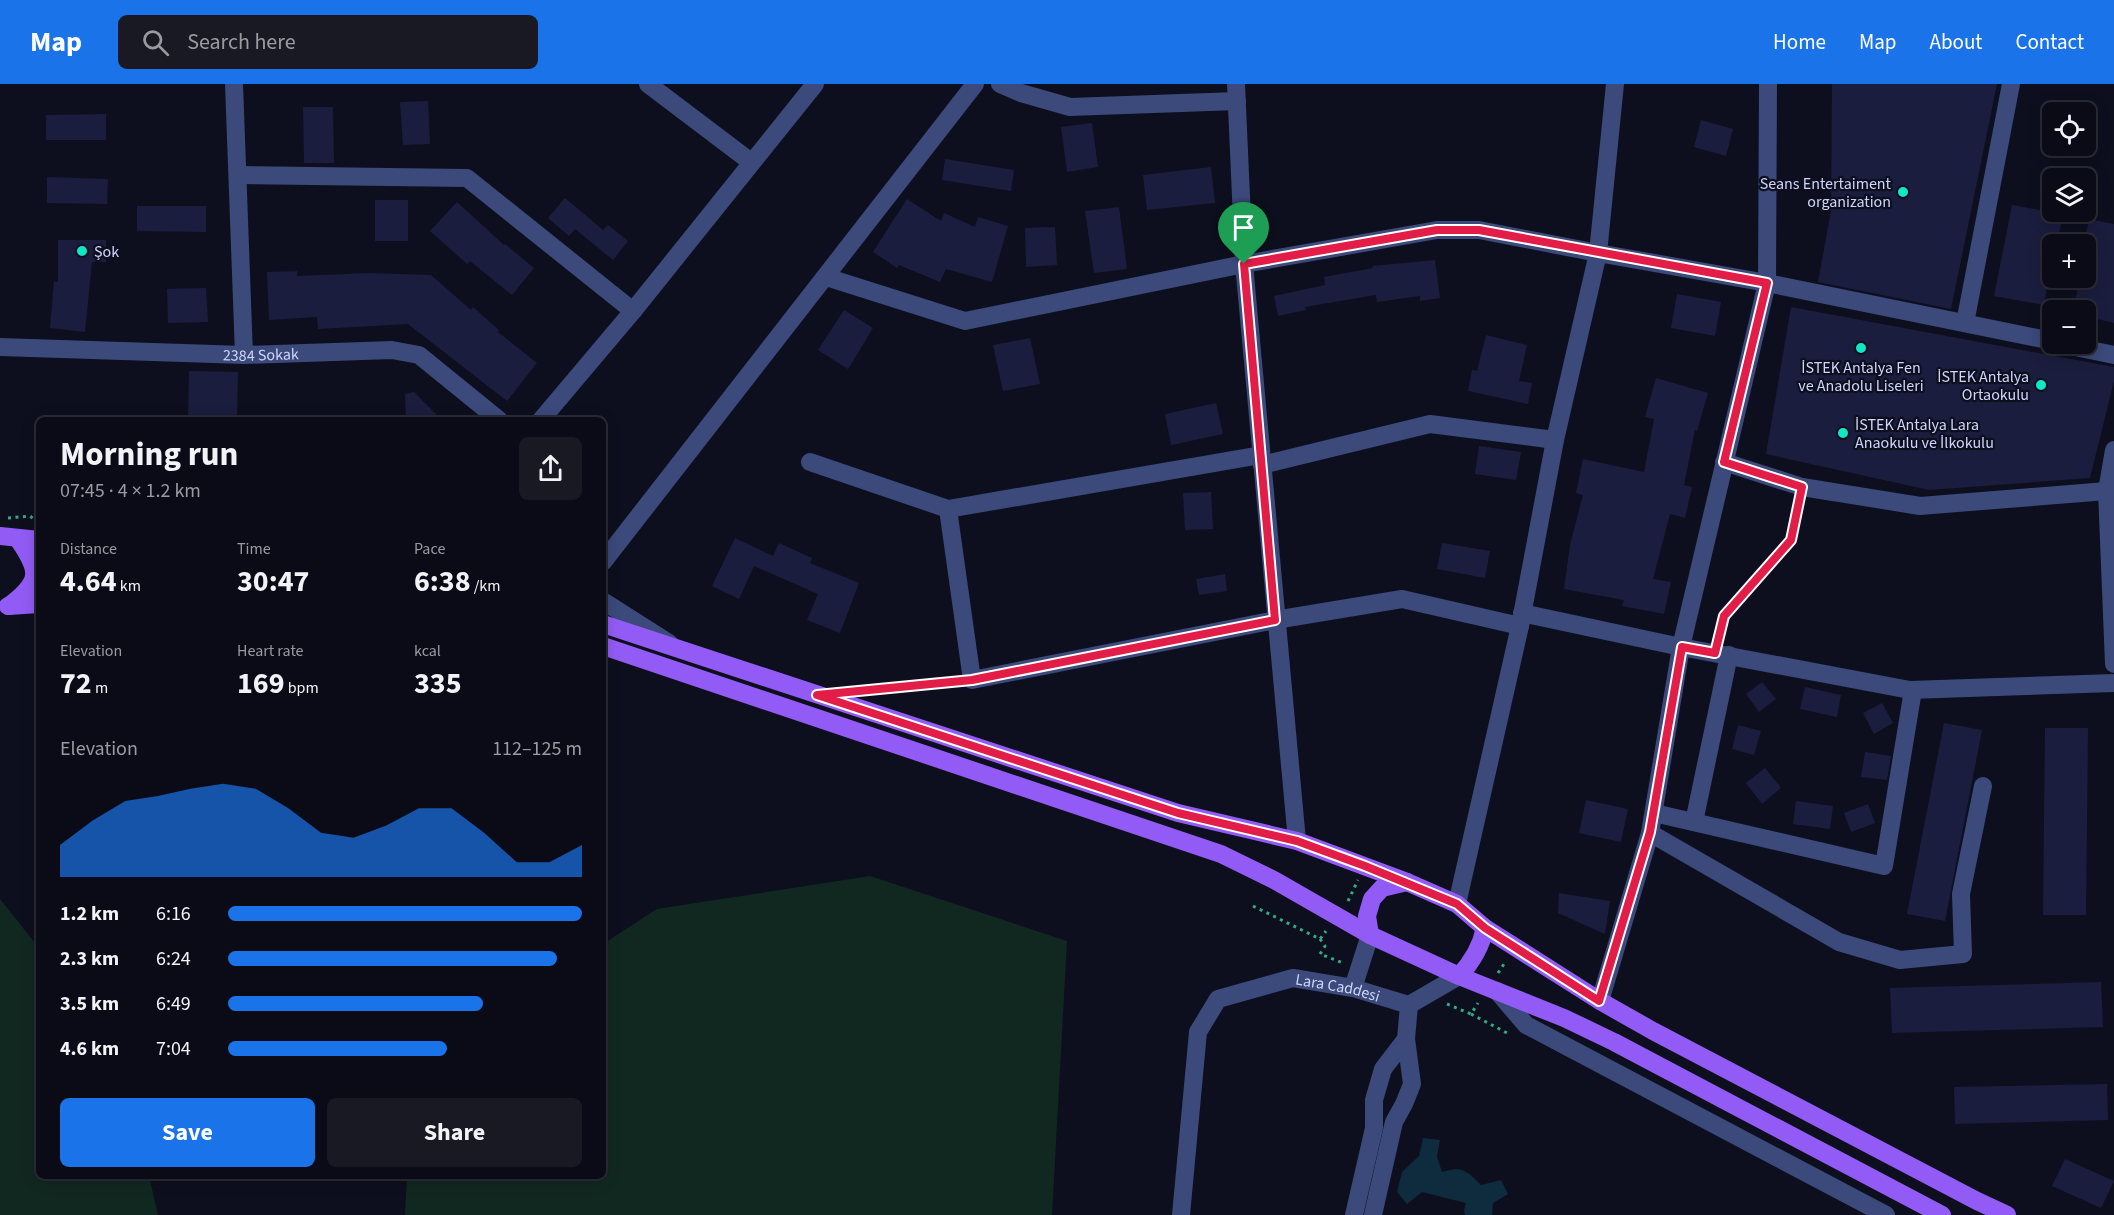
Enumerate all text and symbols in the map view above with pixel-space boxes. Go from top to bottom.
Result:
search box [118,15,538,69]
text: Map [30,22,82,62]
icon: search [139,26,172,59]
text: Search here [187,26,296,58]
text: Home [1773,27,1826,57]
text: Map [1859,27,1897,57]
text: About [1930,27,1982,57]
text: Contact [2015,27,2084,57]
map controls [2042,102,2096,354]
button: locate [2042,102,2096,156]
button: layers [2042,168,2096,222]
place label: Seans Entertaiment organization [1760,173,1892,213]
marker: Seans Entertaiment organization [1896,185,1910,199]
pin [1218,202,1269,264]
icon: arrive [1227,211,1260,244]
button: + [2042,234,2096,288]
place label: Şok [94,241,119,263]
marker: Şok [75,244,89,258]
button: − [2042,300,2096,354]
marker: İSTEK Antalya Fen ve Anadolu Liseleri [1854,341,1868,355]
street label: 2384 Sokak [222,343,299,367]
place label: İSTEK Antalya Fen ve Anadolu Liseleri [1798,357,1924,397]
place label: İSTEK Antalya Ortaokulu [1937,366,2029,406]
marker: İSTEK Antalya Ortaokulu [2034,378,2048,392]
place label: İSTEK Antalya Lara Anaokulu ve İlkokulu [1855,414,1994,454]
marker: İSTEK Antalya Lara Anaokulu ve İlkokulu [1836,426,1850,440]
text: Morning run [60,431,238,478]
button: share [519,437,582,500]
text: 07:45 · 4 × 1.2 km [60,477,201,505]
text: Distance [60,538,117,560]
text: Time [237,538,271,560]
text: Pace [414,538,445,560]
text: 4.64 [60,560,117,603]
text: 30:47 [237,560,309,603]
text: 6:38 [414,560,471,603]
text: km [117,575,141,597]
text: /km [471,575,501,597]
text: Elevation [60,640,122,662]
text: Heart rate [237,640,304,662]
text: kcal [414,640,441,662]
text: 72 [60,662,92,705]
text: 169 [237,662,285,705]
text: 335 [414,662,462,705]
text: m [92,677,108,699]
text: bpm [285,677,319,699]
text: Elevation [60,735,138,763]
text: 112–125 m [492,735,582,763]
text: 1.2 km [60,900,119,928]
text: 6:16 [156,900,191,928]
text: 2.3 km [60,945,119,973]
text: 6:24 [156,945,191,973]
street label: Lara Caddesi [1294,969,1383,1008]
text: 3.5 km [60,990,119,1018]
text: 6:49 [156,990,191,1018]
text: 4.6 km [60,1035,119,1063]
text: 7:04 [156,1035,191,1063]
button: Save [60,1098,315,1167]
button: Share [327,1098,582,1167]

